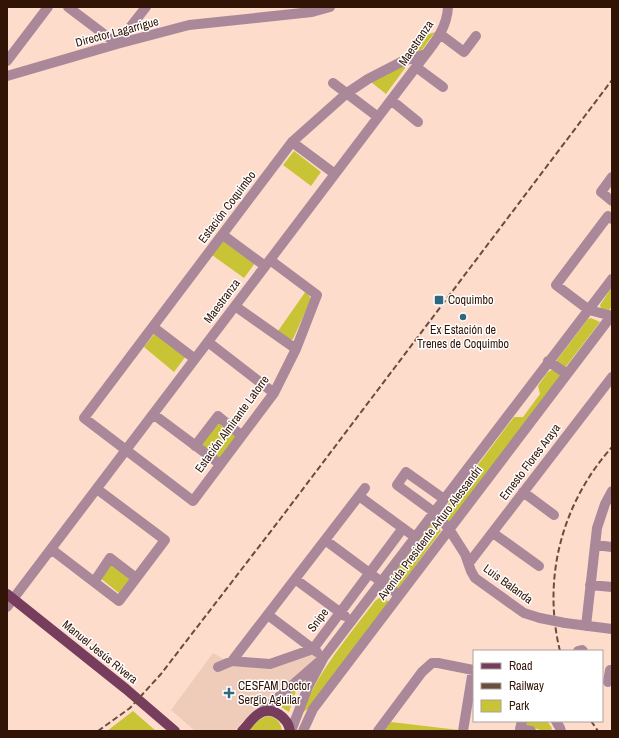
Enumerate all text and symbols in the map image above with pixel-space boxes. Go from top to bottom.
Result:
street label: Director Lagarrigue [74,13,160,51]
street label: Maestranza [395,17,437,69]
street label: Estación Coquimbo [195,168,259,246]
street label: Maestranza [200,275,244,326]
place label: Coquimbo [448,292,493,308]
marker: Coquimbo [433,294,445,306]
marker: Ex Estación de Trenes de Coquimbo [458,312,468,322]
place label: Ex Estación de Trenes de Coquimbo [417,322,509,352]
street label: Estación Almirante Latorre [191,372,273,476]
street label: Ernesto Flores Araya [496,420,564,504]
street label: Avenida Presidente Arturo Alessandri [374,463,486,604]
street label: Luis Balanda [480,561,536,608]
street label: Snipe [304,605,332,635]
street label: Manuel Jesús Rivera [59,617,141,688]
legend [473,650,603,722]
text: Road [509,658,533,674]
place label: CESFAM Doctor Sergio Aguilar [238,678,311,708]
text: Railway [509,678,544,694]
marker: CESFAM Doctor Sergio Aguilar [223,687,235,699]
text: Park [509,698,529,714]

